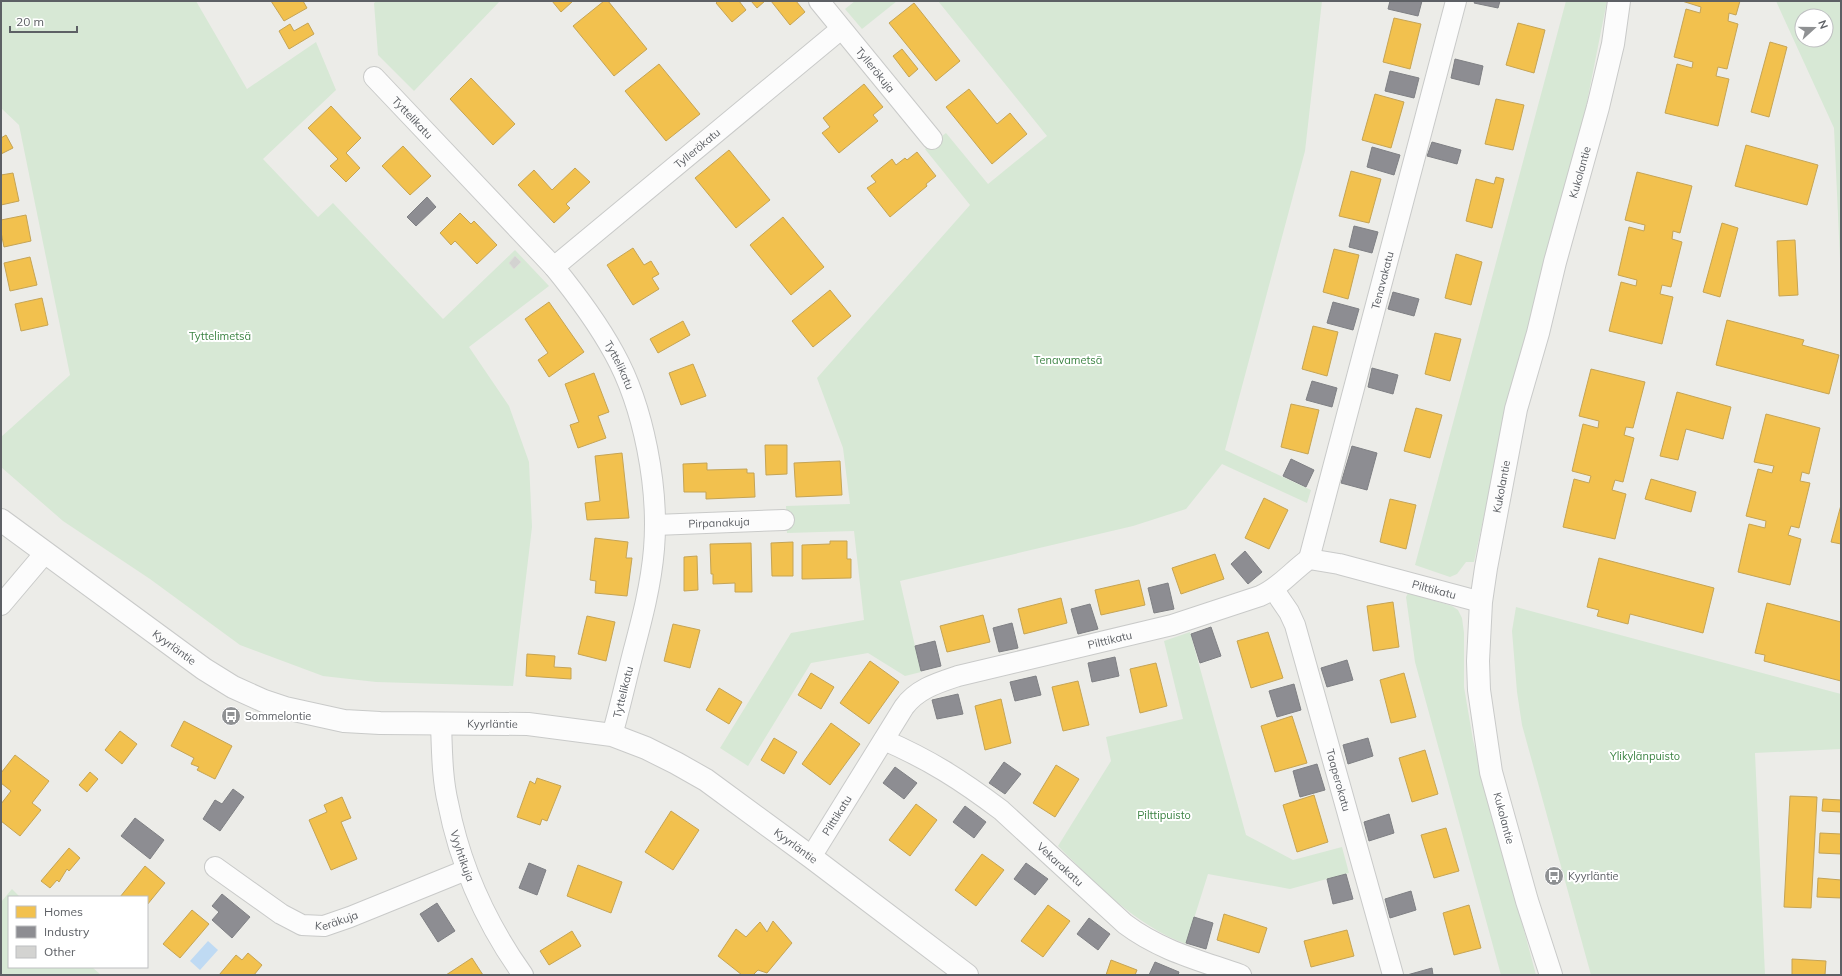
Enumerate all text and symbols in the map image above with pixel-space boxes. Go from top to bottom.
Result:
scale bar [10,8,77,34]
north arrow [1794,8,1834,48]
text: 20 m [16,14,44,29]
text: N [1815,18,1831,31]
street label: Tyllerökuja [853,44,898,95]
street label: Tyttelikatu [389,94,436,142]
street label: Tyllerökatu [671,125,723,171]
street label: Kukolantie [1566,145,1594,200]
street label: Tenavakatu [1368,250,1397,311]
park label: Tyttelimetsä [189,329,251,343]
street label: Tyttelikatu [601,338,637,392]
park label: Tenavametsä [1034,353,1102,367]
street label: Kukolantie [1490,459,1513,514]
street label: Pirpanakuja [688,514,750,531]
street label: Pilttikatu [1411,577,1458,602]
street label: Kyyrläntie [150,627,199,668]
street label: Pilttikatu [1086,628,1133,652]
street label: Tyttelikatu [610,665,636,719]
bus stop icon: Sommelontie [220,705,242,727]
place label: Sommelontie [245,709,311,723]
street label: Kyyrläntie [467,717,518,731]
street label: Taaperokatu [1323,747,1354,813]
park label: Ylikylänpuisto [1609,749,1680,763]
street label: Kukolantie [1490,791,1518,845]
street label: Pilttikatu [819,793,855,838]
park label: Pilttipuisto [1137,808,1191,822]
street label: Kyyrläntie [771,825,820,866]
street label: Vyyhtikuja [447,828,478,883]
street label: Vekarakatu [1034,839,1086,889]
bus stop icon: Kyyrläntie [1543,865,1565,887]
place label: Kyyrläntie [1568,869,1619,883]
legend [8,896,148,968]
text: Homes [44,904,83,919]
street label: Keräkuja [315,907,360,933]
text: Industry [44,924,90,939]
text: Other [44,944,76,959]

